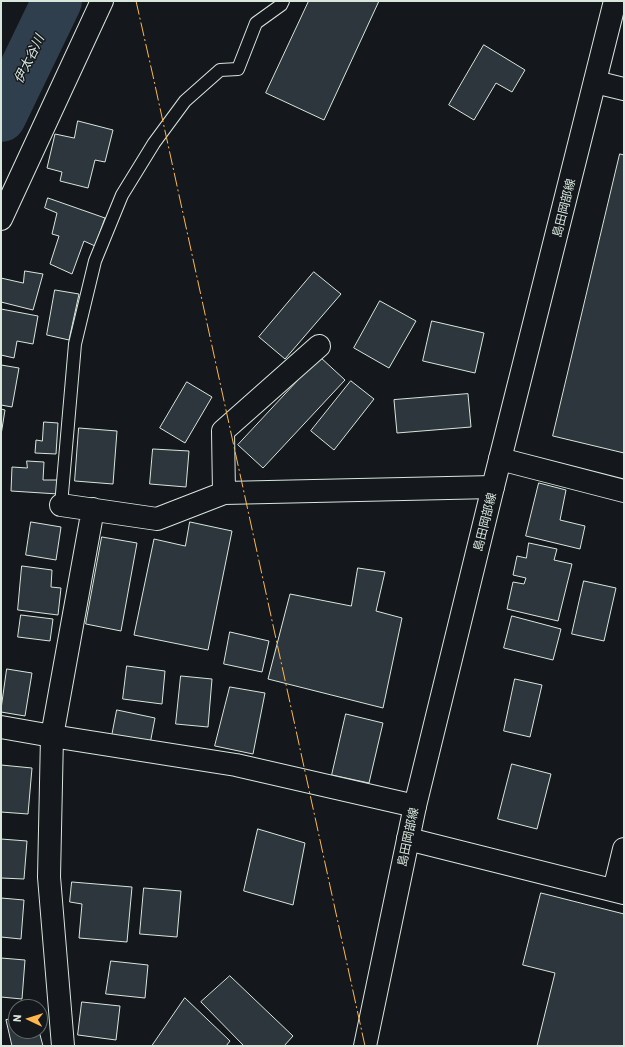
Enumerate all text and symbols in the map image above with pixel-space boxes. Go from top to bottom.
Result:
water label: 伊太谷川 [11,32,47,86]
street label: 島田岡部線 [550,177,578,239]
street label: 島田岡部線 [471,491,499,553]
street label: 島田岡部線 [395,806,421,868]
north arrow [8,999,48,1039]
text: N [10,1014,23,1022]

